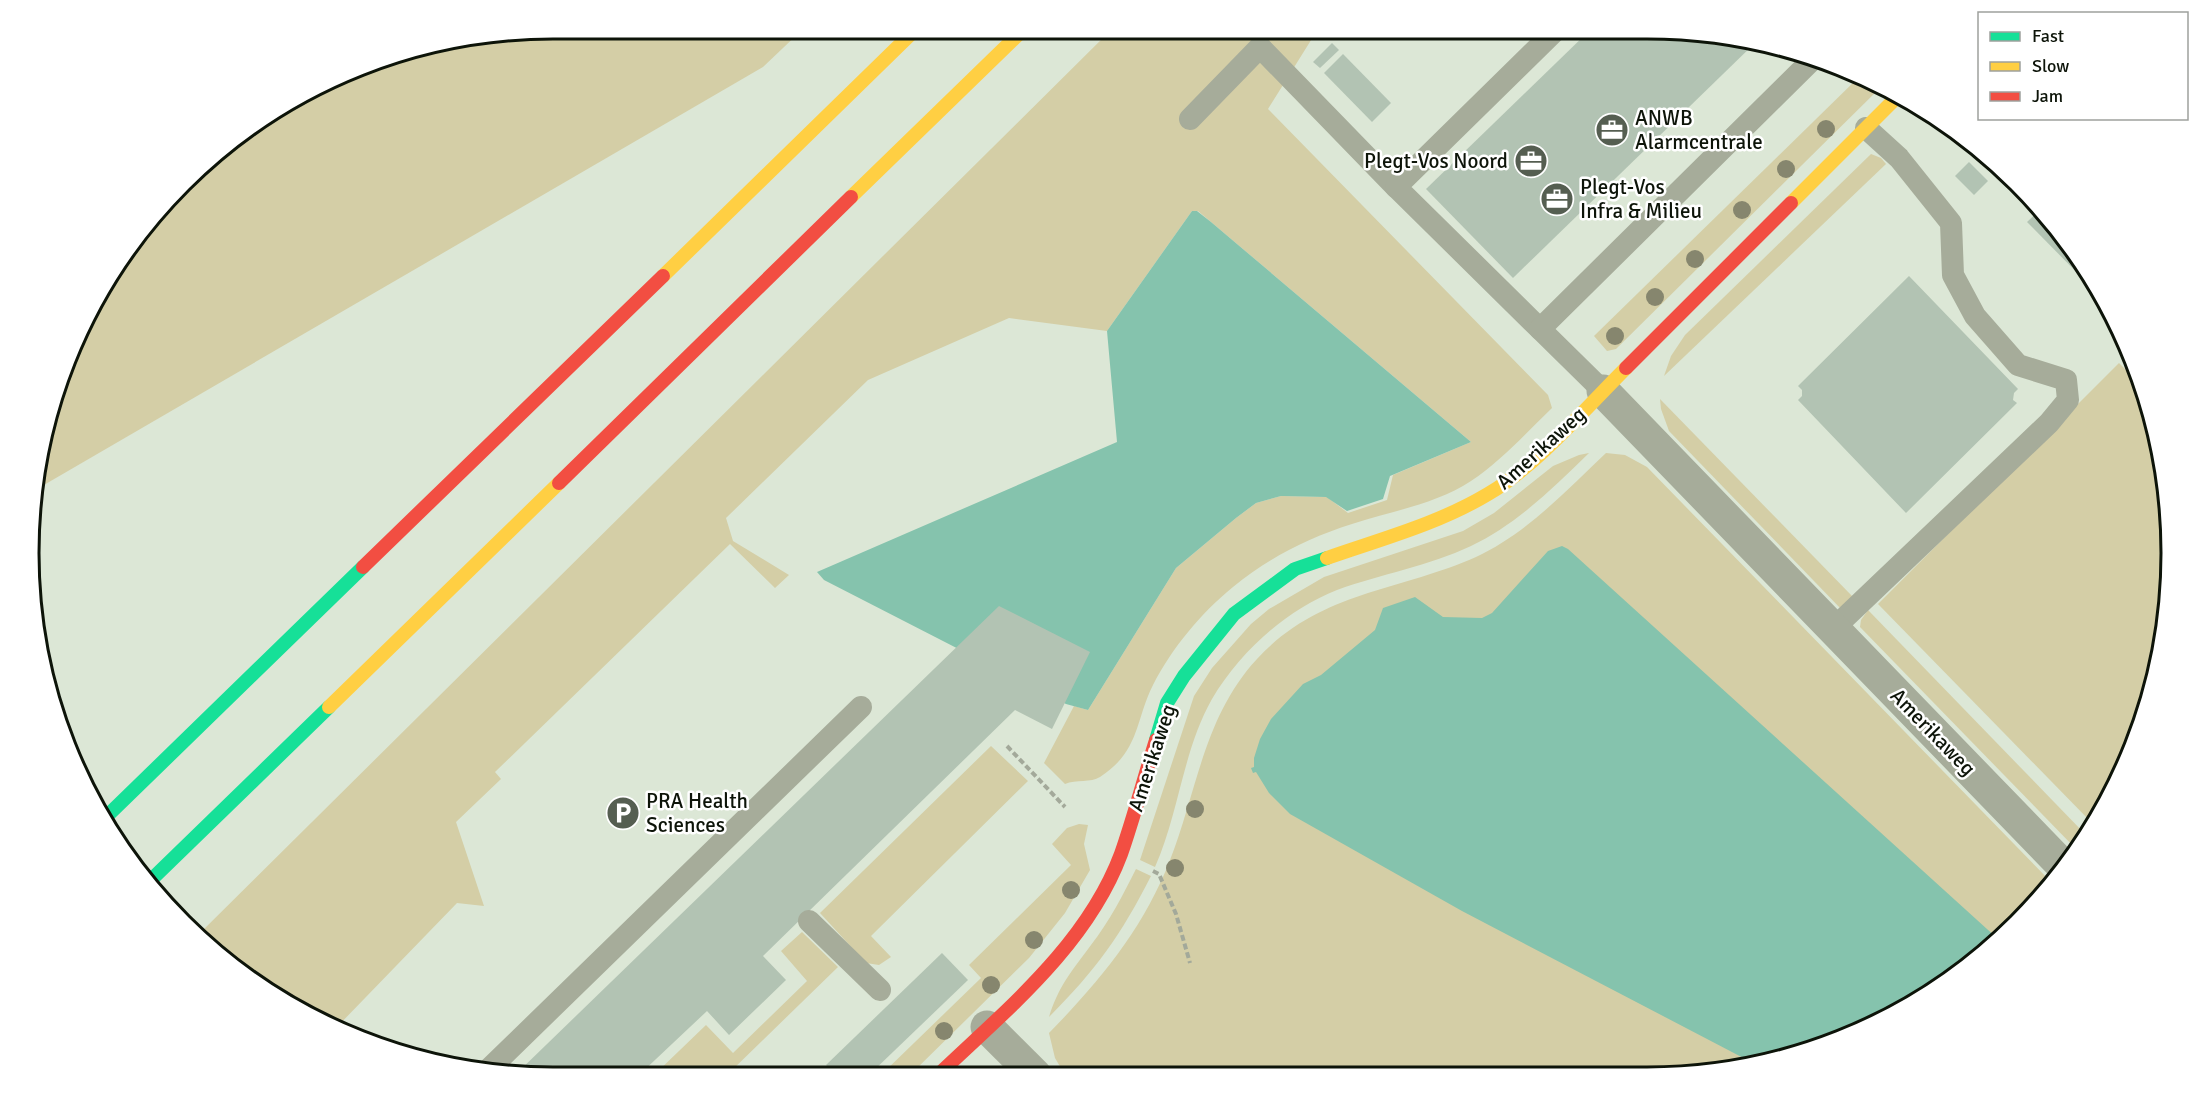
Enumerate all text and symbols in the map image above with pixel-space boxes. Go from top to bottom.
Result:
legend [1978,12,2188,120]
text: Fast [2032,25,2064,47]
text: Slow [2032,55,2069,77]
text: Jam [2032,85,2063,107]
place label: ANWB Alarmcentrale [1635,105,1763,155]
office icon: ANWB Alarmcentrale [1594,112,1630,148]
office icon: Plegt-Vos Noord [1513,143,1549,179]
place label: Plegt-Vos Noord [1364,148,1508,174]
place label: Plegt-Vos Infra & Milieu [1580,174,1702,224]
office icon: Plegt-Vos Infra & Milieu [1539,181,1575,217]
street label: Amerikaweg [1491,401,1591,495]
street label: Amerikaweg [1885,683,1981,781]
street label: Amerikaweg [1122,701,1182,815]
place label: PRA Health Sciences [646,788,748,838]
parking icon: PRA Health Sciences [605,795,641,831]

